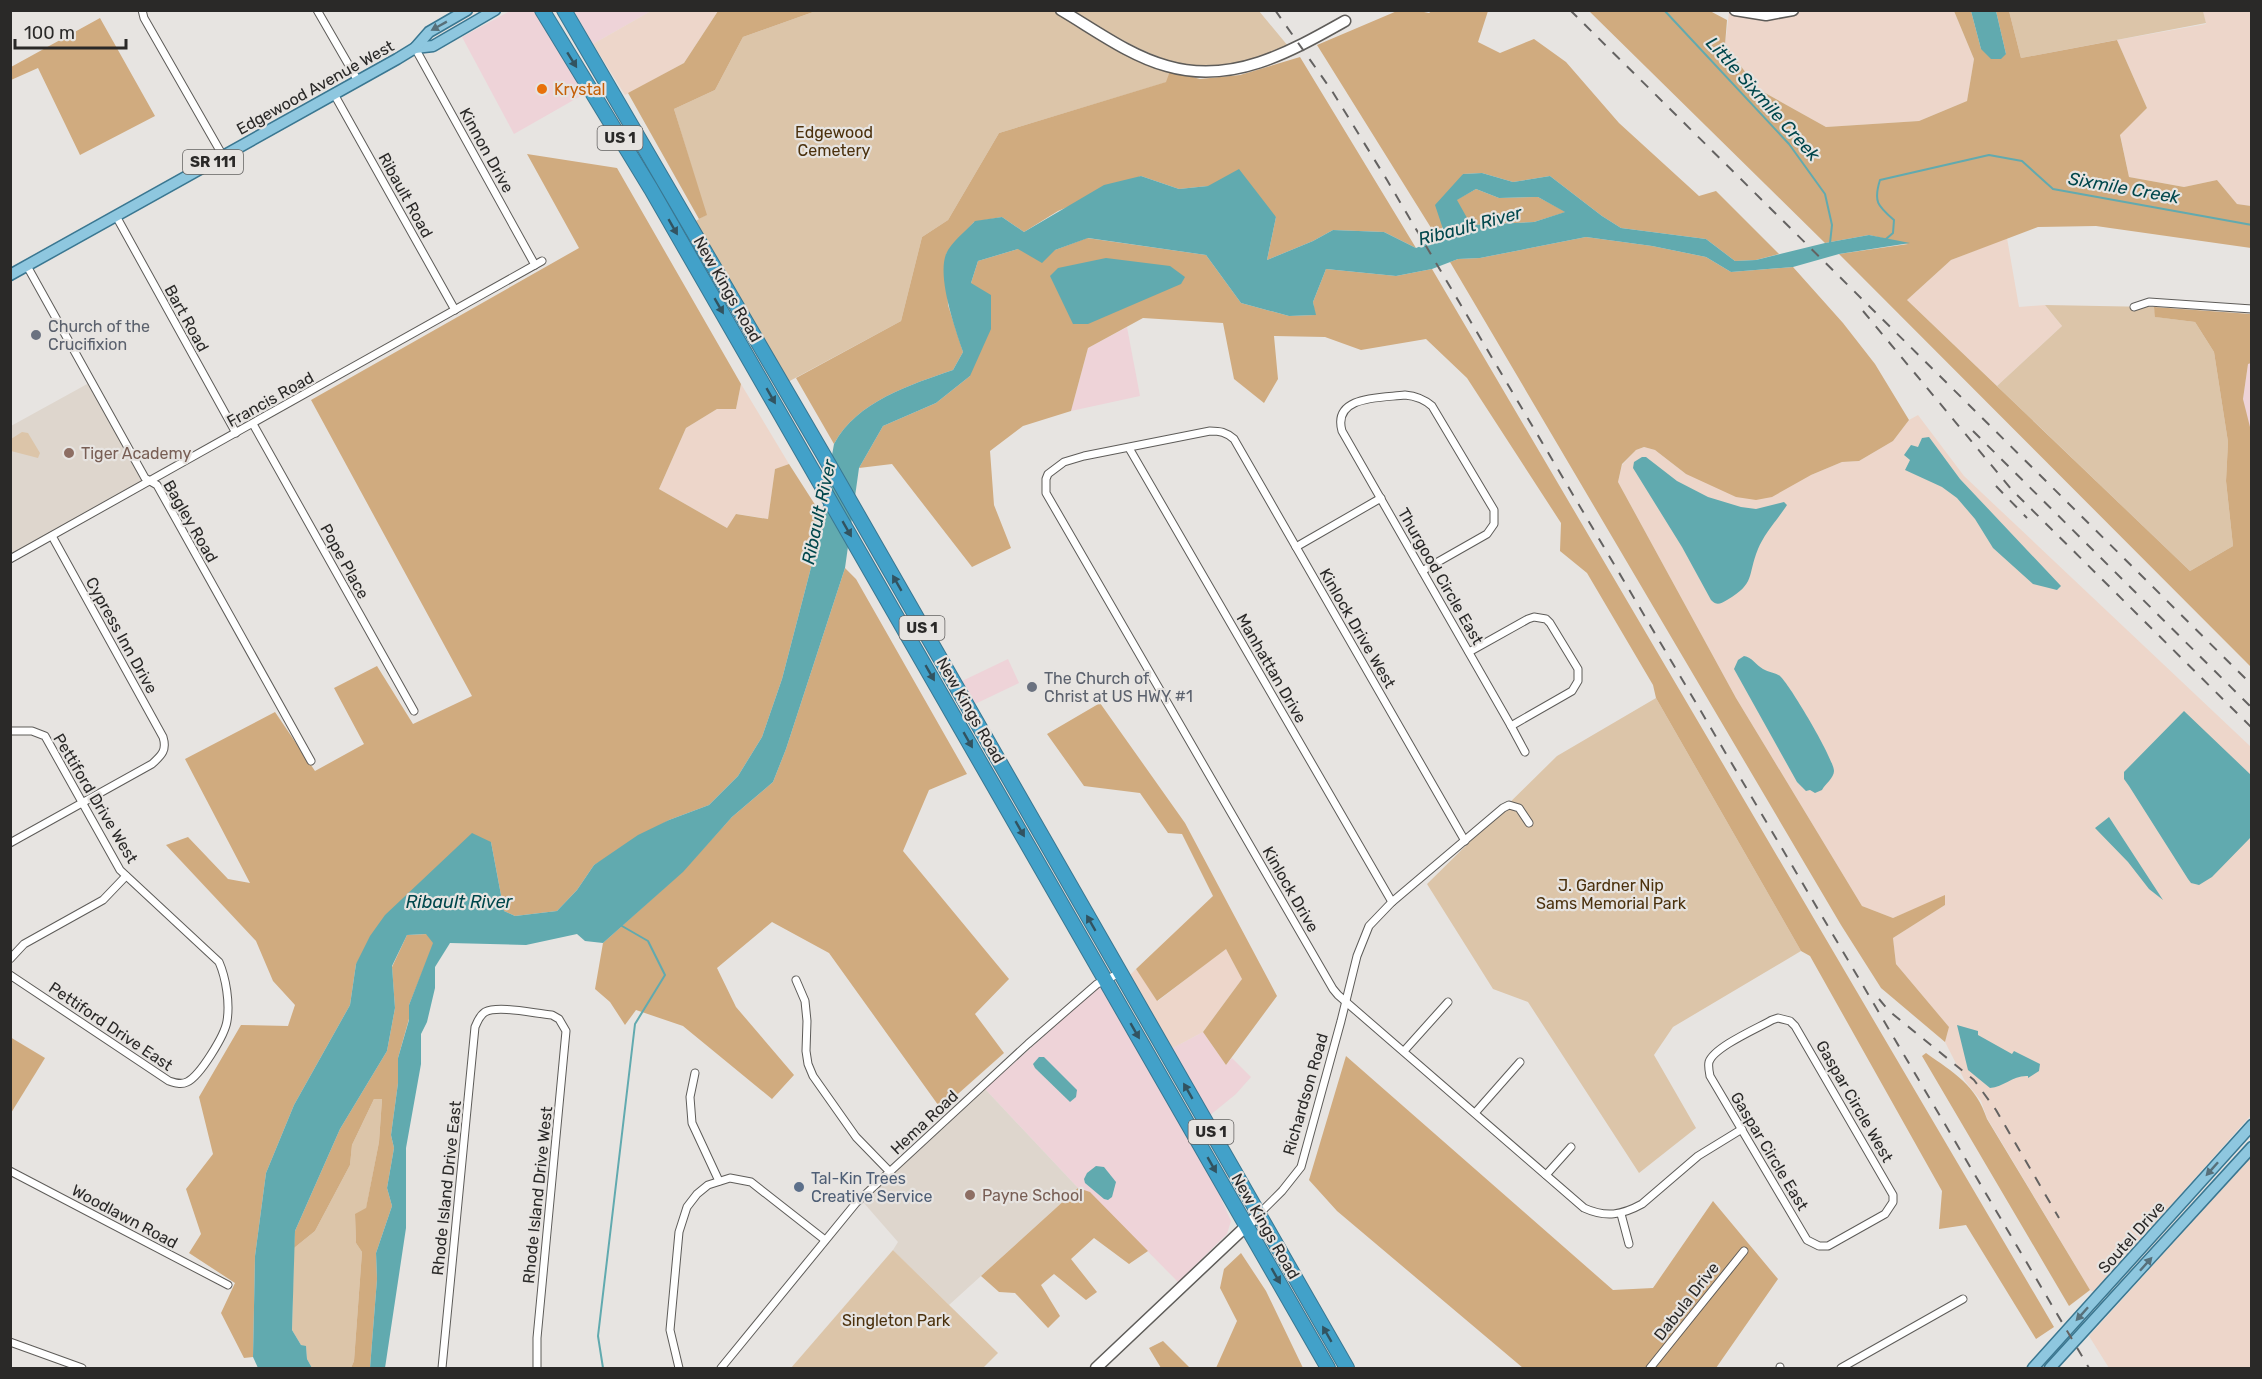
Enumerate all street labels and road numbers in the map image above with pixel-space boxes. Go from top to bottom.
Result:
street label: Edgewood Avenue West [233,36,397,139]
street label: Kinnon Drive [455,104,518,196]
road number: US 1 [598,126,642,150]
street label: Ribault Road [374,149,437,241]
road number: SR 111 [183,150,243,174]
street label: New Kings Road [690,233,766,346]
street label: Bart Road [160,281,213,355]
street label: Francis Road [224,368,317,431]
street label: Bagley Road [159,477,222,566]
street label: Thurgood Circle East [1394,505,1487,648]
street label: Pope Place [316,521,373,602]
street label: Kinlock Drive West [1316,565,1400,692]
street label: Cypress Inn Drive [82,574,161,697]
street label: Manhattan Drive [1233,610,1311,726]
road number: US 1 [900,616,944,640]
street label: New Kings Road [933,654,1009,767]
street label: Pettiford Drive West [49,730,142,867]
street label: Kinlock Drive [1258,843,1323,935]
street label: Pettiford Drive East [45,978,176,1075]
street label: Richardson Road [1279,1031,1332,1157]
street label: Gaspar Circle West [1812,1037,1897,1166]
street label: Hema Road [887,1086,962,1158]
street label: Gaspar Circle East [1727,1089,1812,1214]
street label: Rhode Island Drive East [428,1100,465,1276]
street label: Rhode Island Drive West [519,1105,556,1285]
road number: US 1 [1188,1120,1234,1144]
street label: New Kings Road [1228,1170,1304,1283]
street label: Woodlawn Road [68,1180,181,1252]
street label: Soutel Drive [2094,1197,2169,1277]
street label: Dabula Drive [1650,1258,1723,1344]

